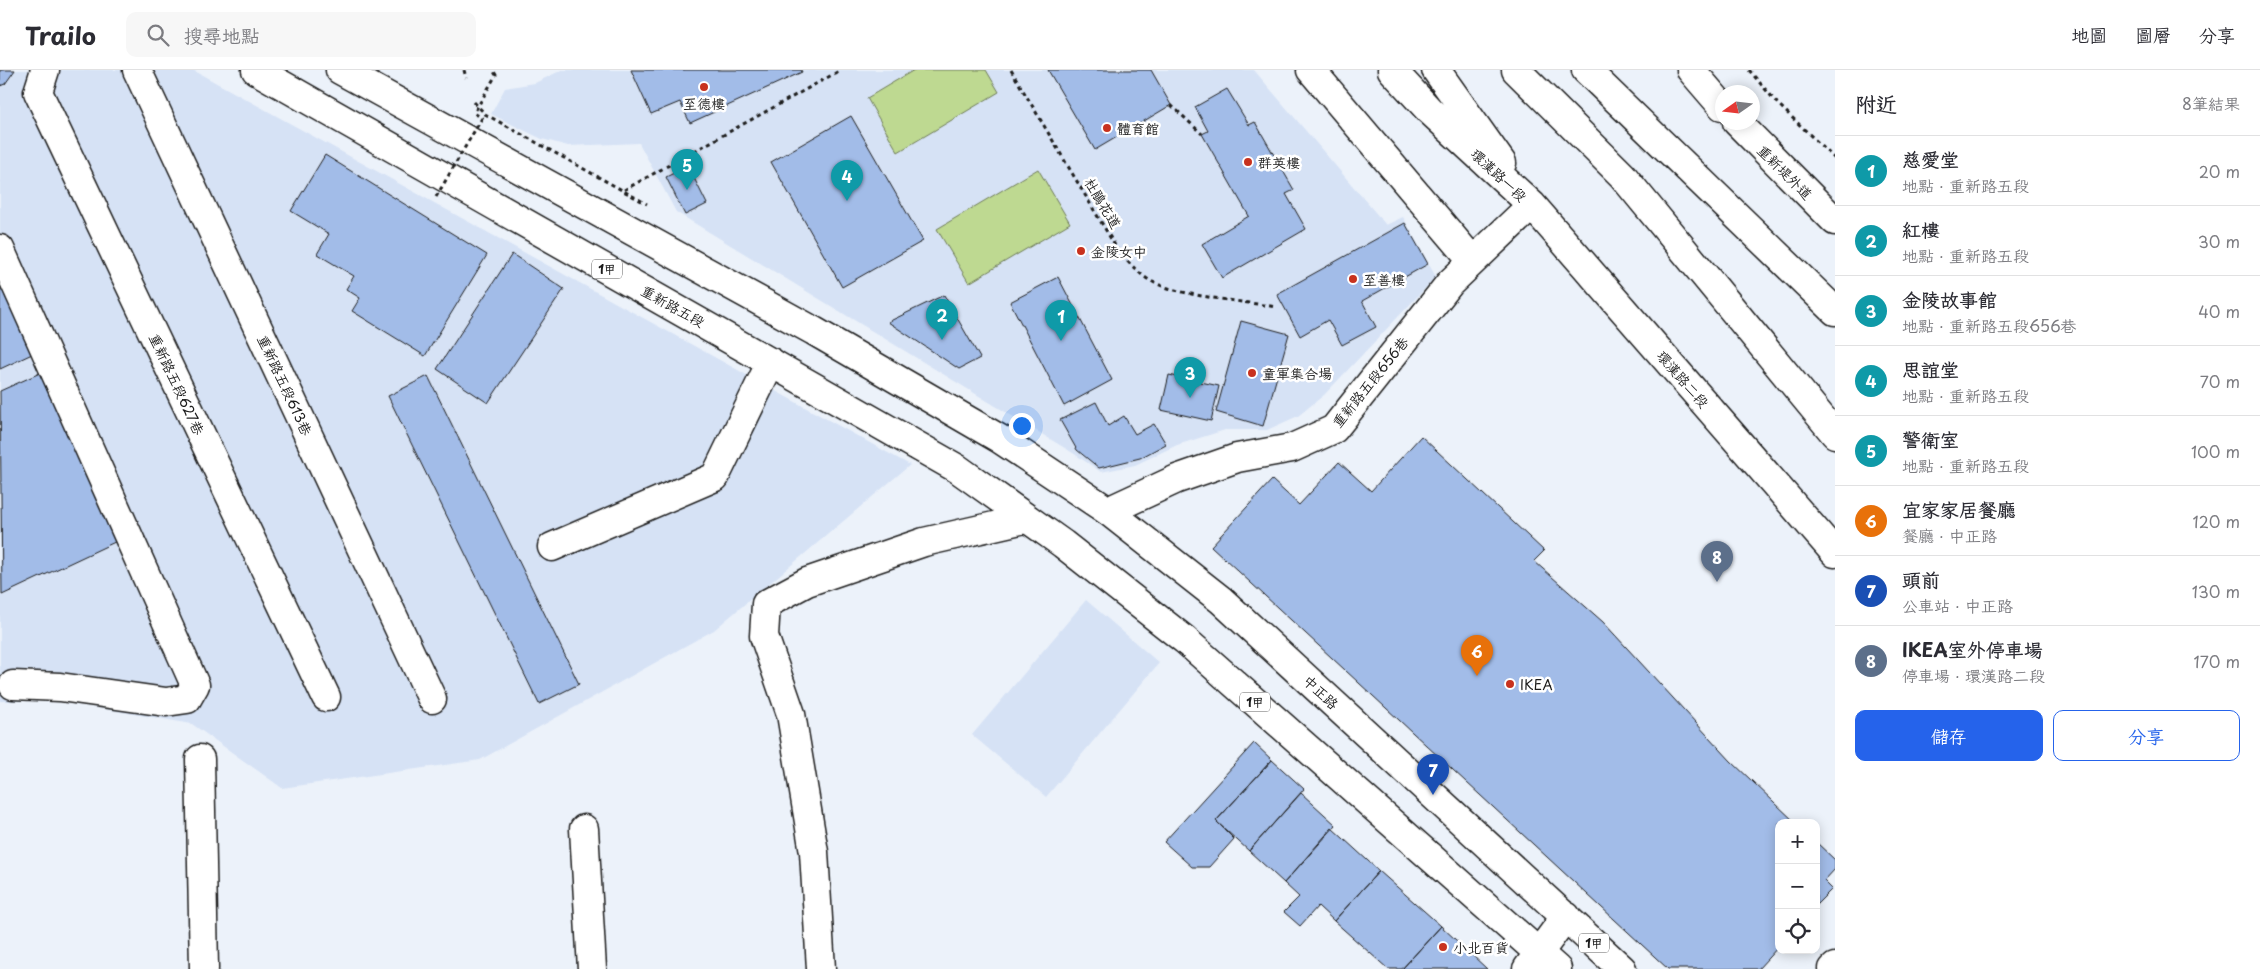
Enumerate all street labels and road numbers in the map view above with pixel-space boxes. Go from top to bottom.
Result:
street label: 重新堤外道 [1753,140,1817,204]
street label: 環漢路一段 [1466,143,1532,207]
street label: 杜鵑花道 [1080,174,1126,232]
road number: 1甲 [592,260,622,278]
street label: 重新路五段 [637,280,709,332]
street label: 重新路五段627巷 [144,330,210,439]
street label: 重新路五段613巷 [252,331,318,440]
street label: 重新路五段656巷 [1327,331,1414,432]
street label: 環漢路二段 [1652,346,1714,412]
street label: 中正路 [1298,670,1344,714]
road number: 1甲 [1240,692,1270,712]
road number: 1甲 [1579,934,1609,952]

